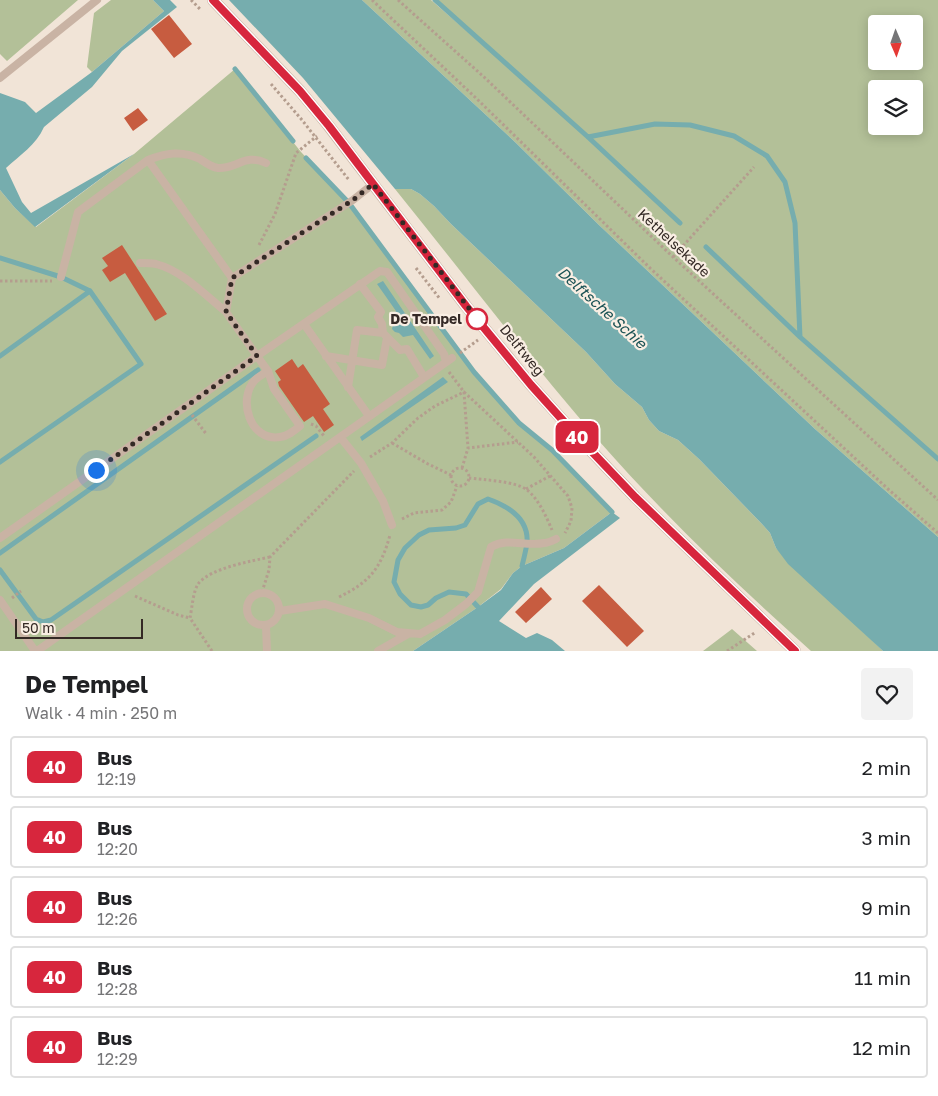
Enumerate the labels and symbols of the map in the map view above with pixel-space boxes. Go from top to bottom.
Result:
north arrow [868,15,922,70]
street label: Kethelsekade [635,205,714,280]
water label: Delftsche Schie [555,263,652,353]
marker: De Tempel [466,308,488,330]
place label: De Tempel [390,310,462,327]
street label: Delftweg [497,321,548,379]
line badge: 40 [554,421,600,453]
your location [84,458,109,483]
scale bar [15,616,142,639]

